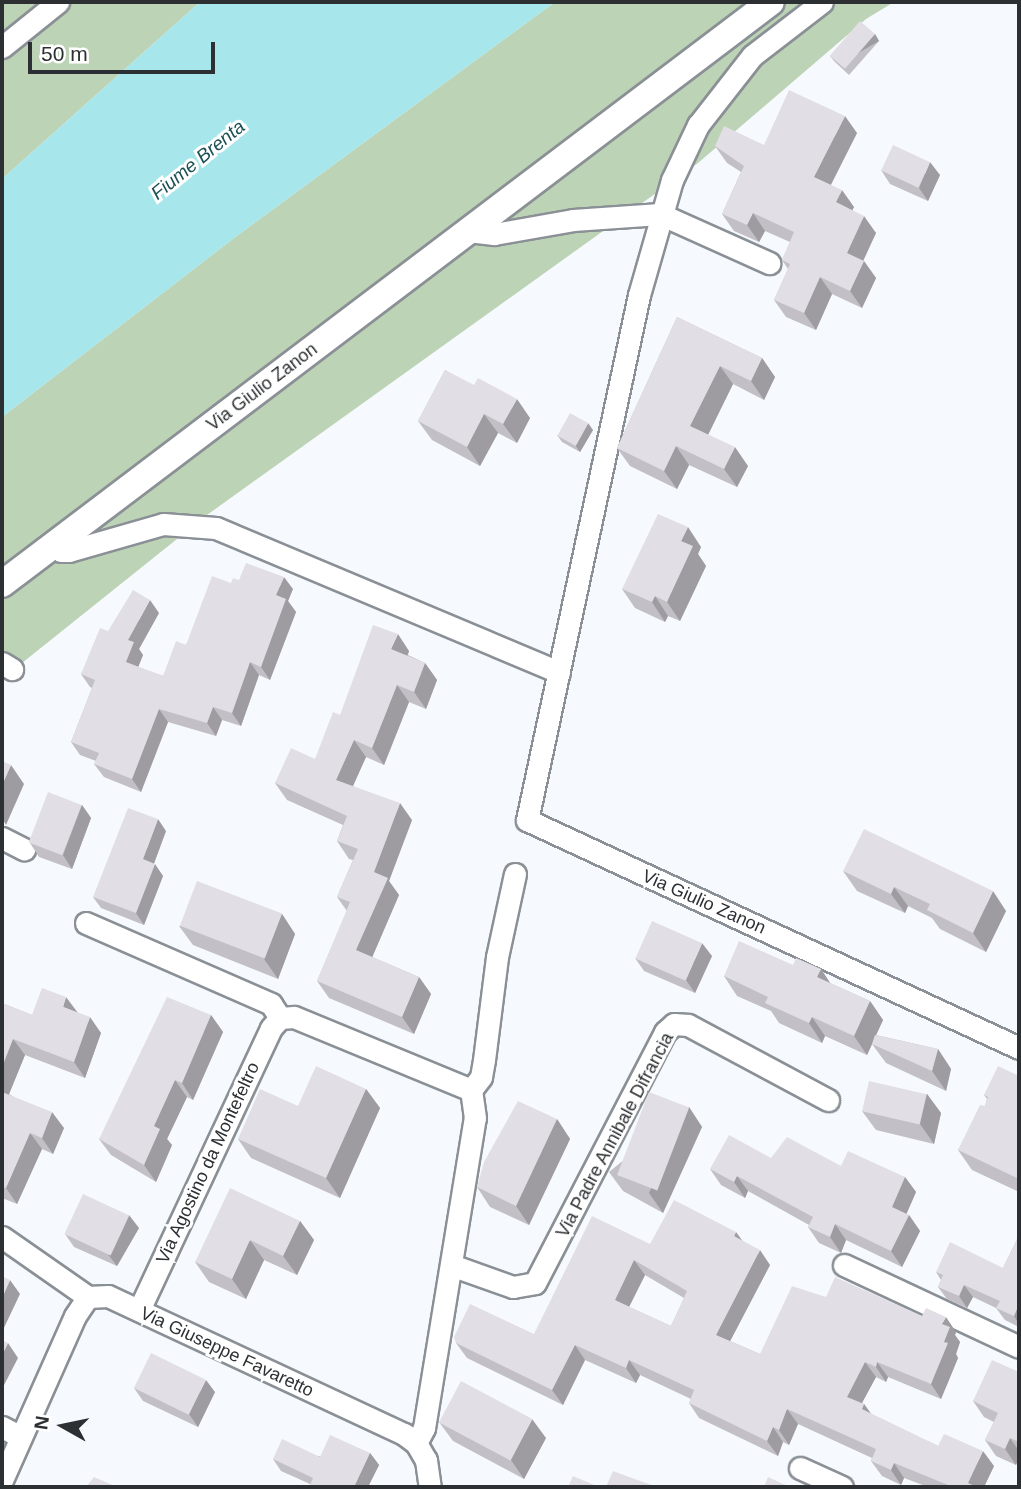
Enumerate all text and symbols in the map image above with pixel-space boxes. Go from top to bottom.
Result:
scale bar [32,28,219,72]
text: 50 m [41,42,88,65]
water label: Fiume Brenta [147,115,249,205]
street label: Via Giulio Zanon [202,338,322,436]
street label: Via Giulio Zanon [639,865,769,939]
street label: Via Padre Annibale Difrancia [552,1028,678,1242]
street label: Via Agostino da Montefeltro [152,1058,264,1268]
street label: Via Giuseppe Favaretto [137,1302,317,1402]
north arrow [28,1391,98,1461]
text: N [30,1414,53,1431]

